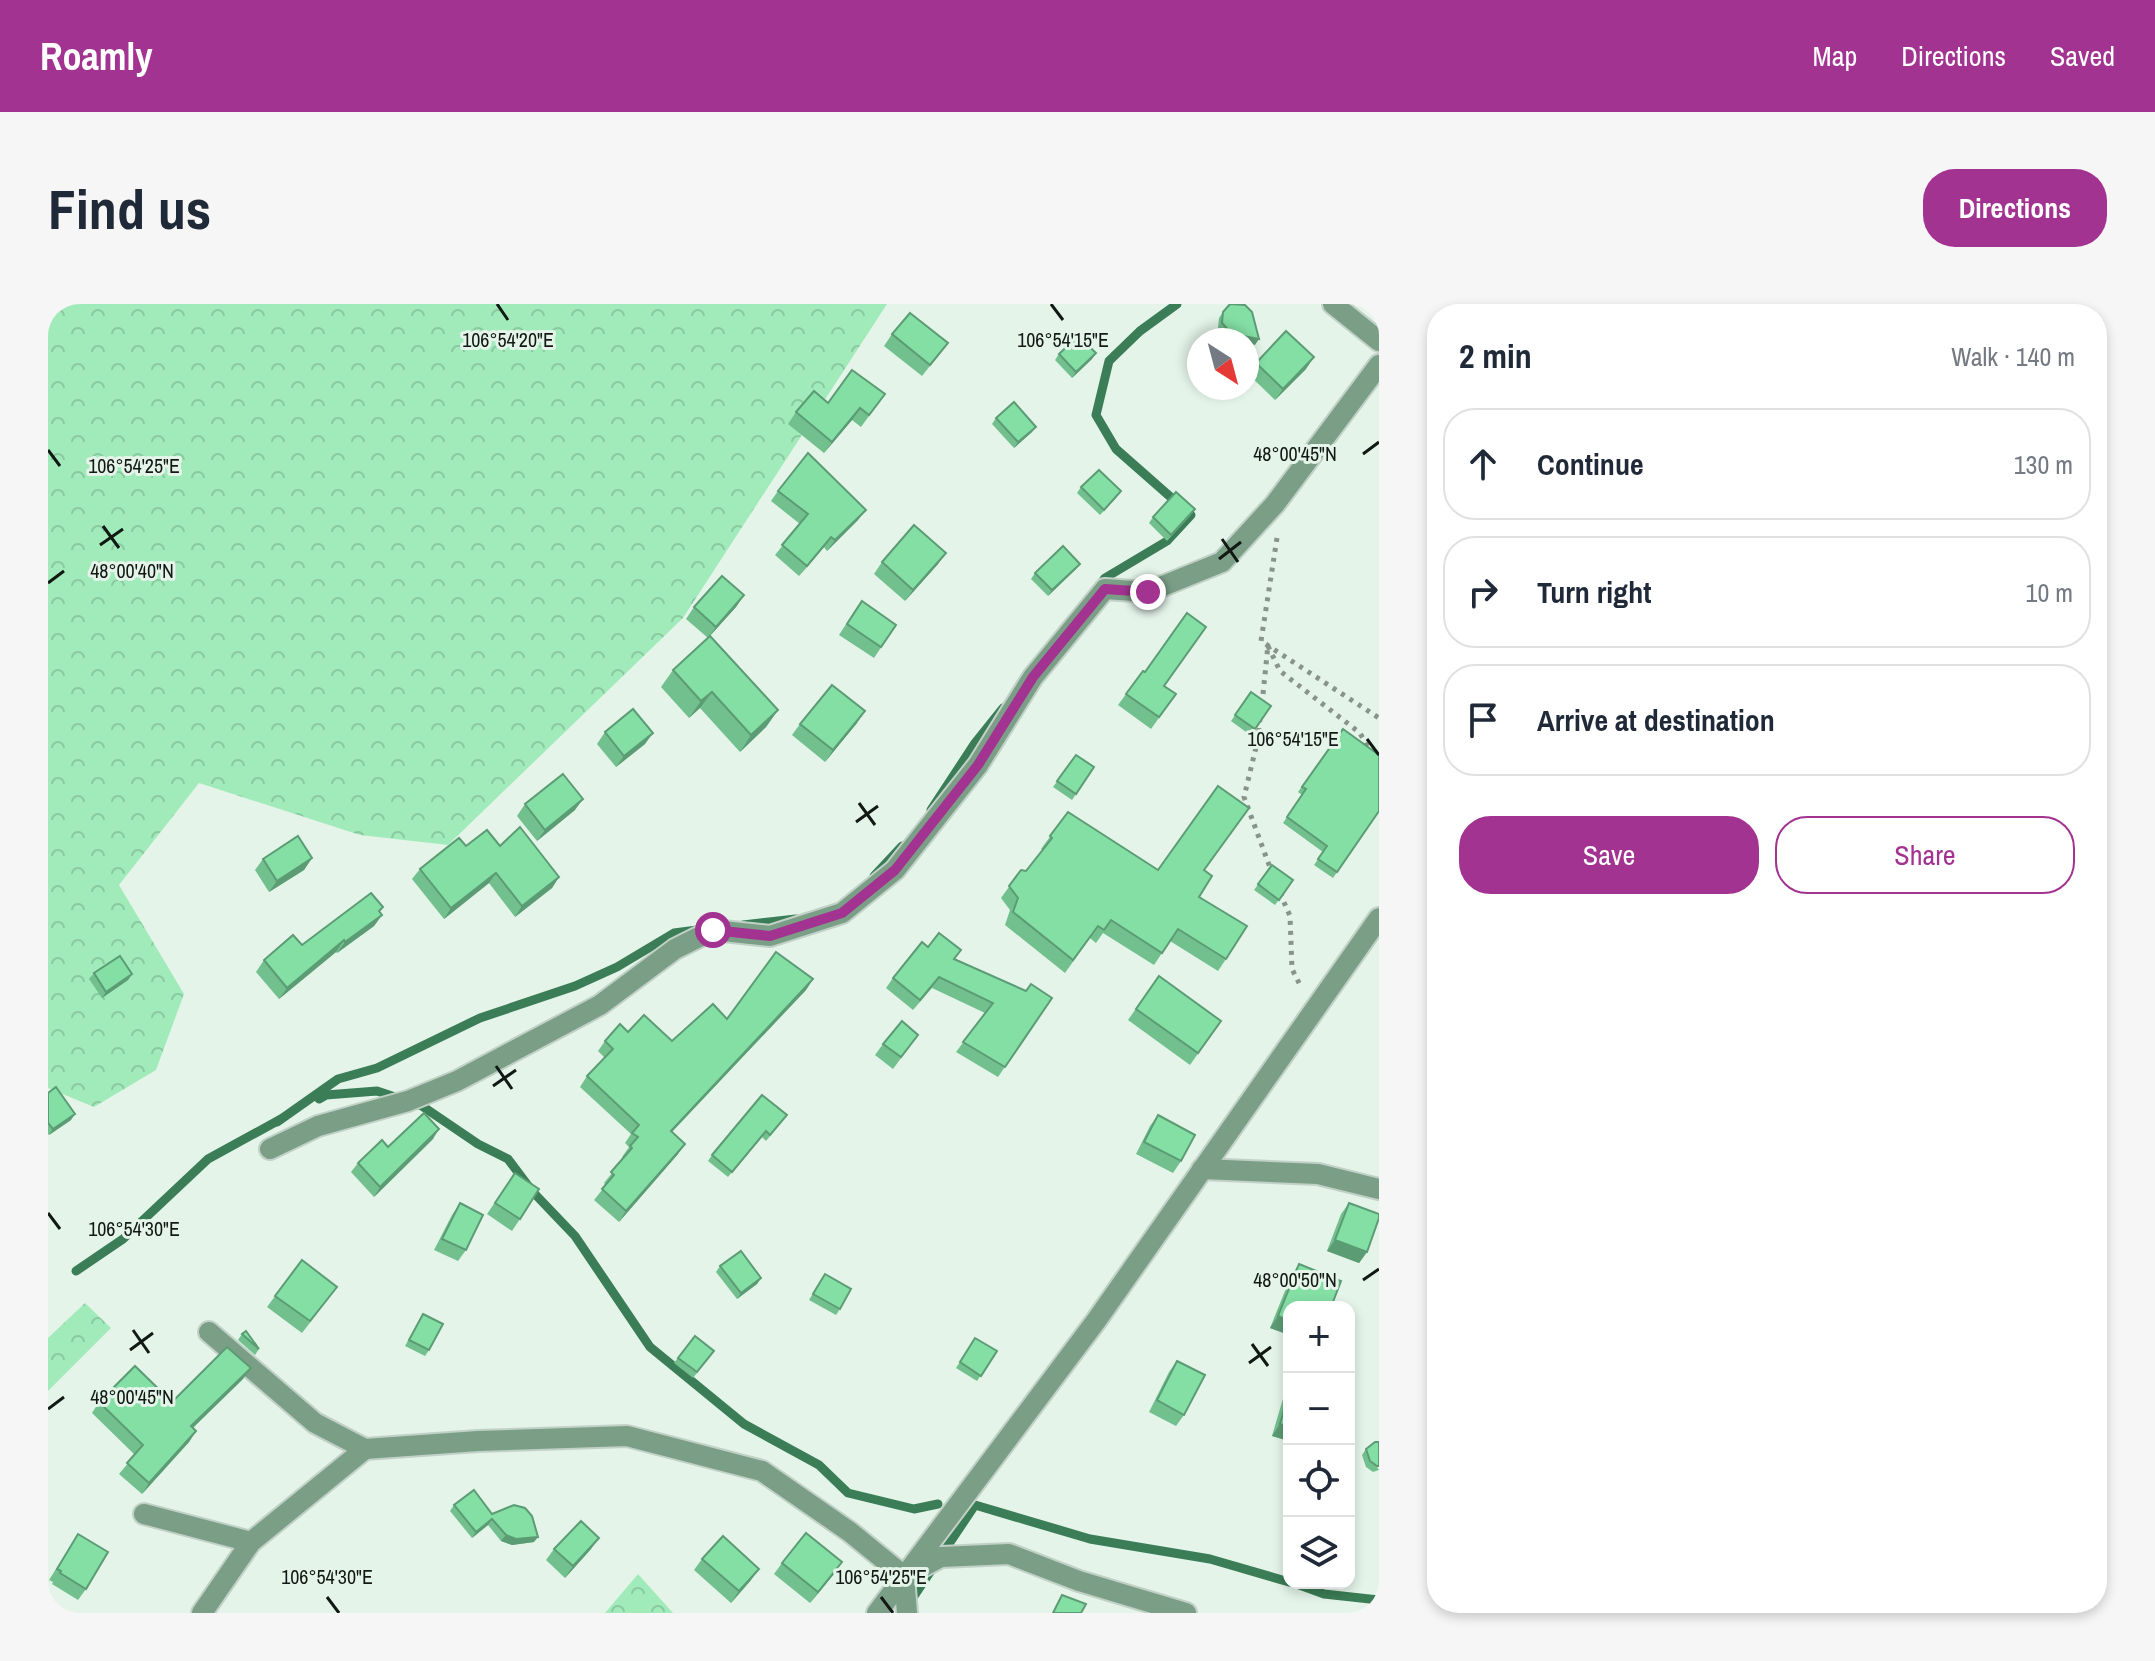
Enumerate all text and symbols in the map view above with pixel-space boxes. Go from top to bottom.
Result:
text: Roamly [40,31,153,82]
text: Map [1813,37,1857,75]
text: Directions [1901,37,2006,75]
text: Saved [2050,37,2115,75]
button: Directions [1923,169,2107,247]
text: Find us [48,171,211,246]
text: 106°54'20"E [462,326,554,353]
text: 106°54'15"E [1017,326,1109,353]
north arrow [1187,328,1259,400]
text: 2 min [1459,333,1532,379]
text: Walk · 140 m [1951,339,2075,374]
text: 48°00'45"N [1253,440,1337,467]
icon: ahead [1461,442,1505,486]
text: Continue [1537,444,1644,484]
text: 130 m [2014,447,2073,482]
text: 106°54'25"E [88,452,180,479]
text: 48°00'40"N [90,557,174,584]
icon: right [1461,570,1505,614]
text: Turn right [1537,572,1651,612]
route end [1130,574,1166,610]
text: 10 m [2026,575,2073,610]
icon: arrive [1461,698,1505,742]
text: Arrive at destination [1537,700,1775,740]
text: 106°54'15"E [1247,725,1339,752]
button: Save [1459,816,1759,894]
button: Share [1775,816,2075,894]
route start [695,912,731,948]
text: 106°54'30"E [88,1215,180,1242]
text: 48°00'50"N [1253,1266,1337,1293]
map controls [1283,1301,1355,1589]
button: + [1283,1301,1355,1373]
button: − [1283,1373,1355,1445]
text: 48°00'45"N [90,1383,174,1410]
button: locate [1283,1445,1355,1517]
button: layers [1283,1517,1355,1589]
text: 106°54'30"E [281,1563,373,1590]
text: 106°54'25"E [835,1563,927,1590]

